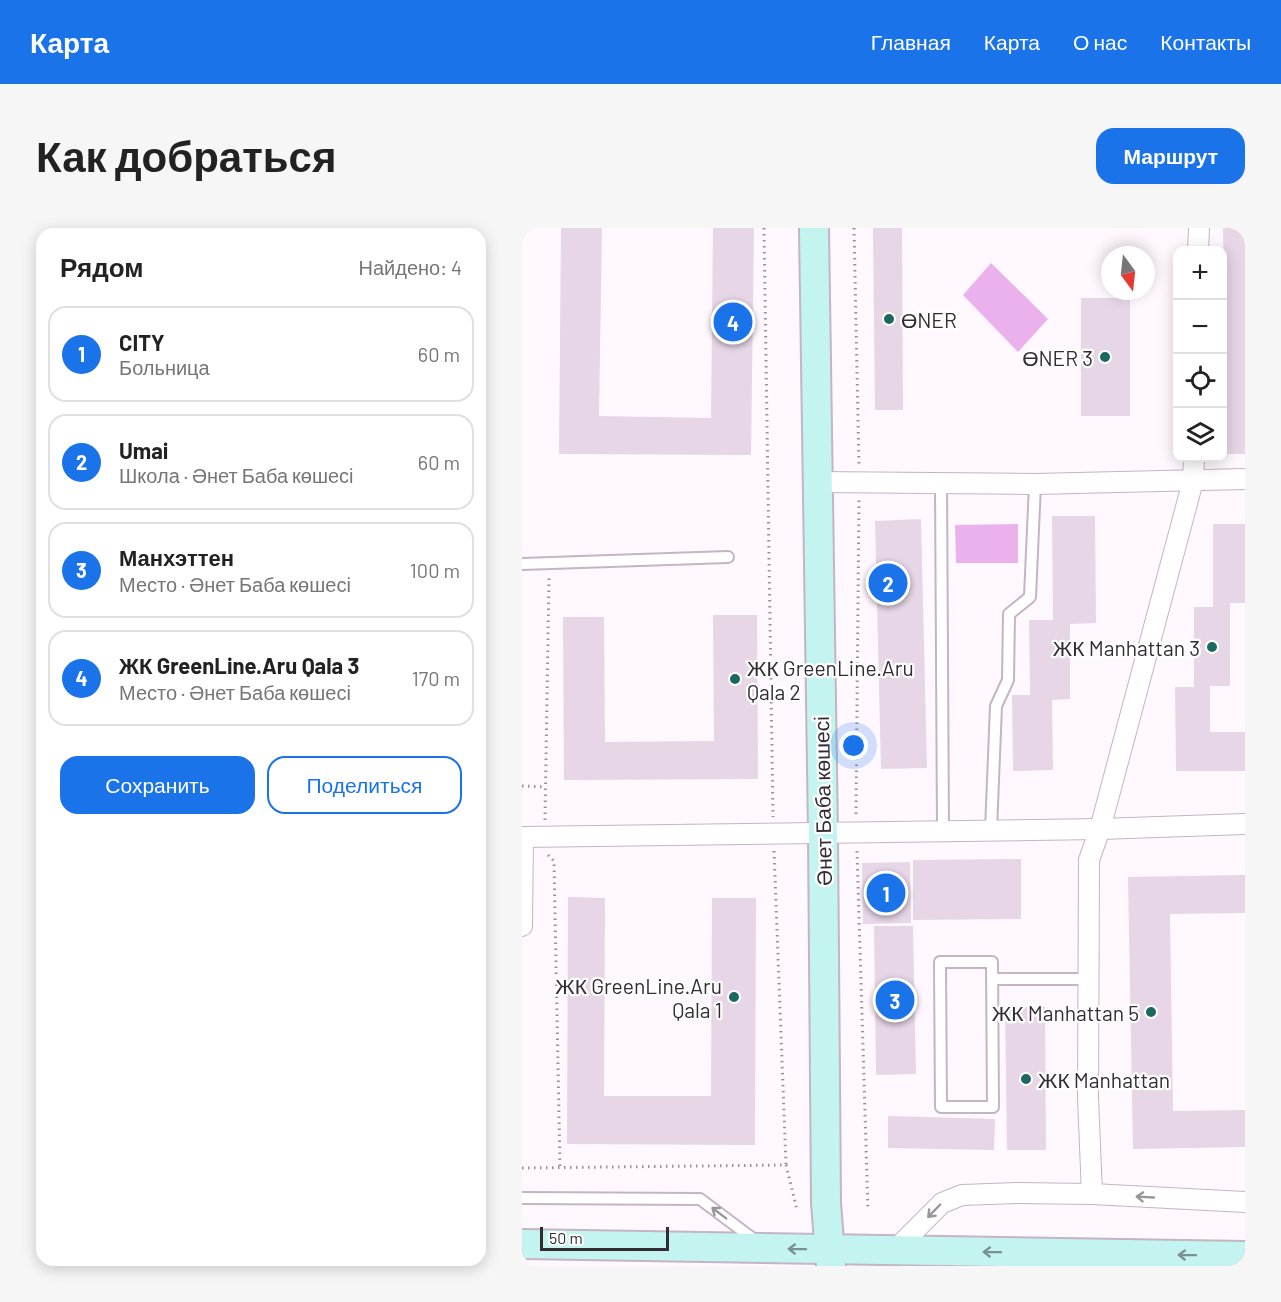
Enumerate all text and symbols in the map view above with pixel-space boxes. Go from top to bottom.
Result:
text: Карта [30,25,109,59]
text: Главная [871,29,951,54]
text: Карта [984,29,1040,54]
text: О нас [1073,29,1127,54]
text: Контакты [1160,29,1251,54]
button: Маршрут [1096,128,1245,184]
text: Как добраться [36,130,336,180]
north arrow [1101,246,1155,300]
map controls [1173,246,1227,462]
button: + [1173,246,1227,300]
text: Рядом [60,251,143,282]
text: Найдено: 4 [359,255,462,279]
pin: 4 [714,300,752,344]
button: − [1173,300,1227,354]
place label: ӨNER [901,307,957,332]
marker: ӨNER [882,312,896,326]
text: CITY [119,329,165,355]
text: 1 [78,342,85,366]
text: 60 m [418,342,460,366]
place label: ӨNER 3 [1022,345,1093,370]
marker: ӨNER 3 [1098,350,1112,364]
button: locate [1173,354,1227,408]
text: Больница [119,355,210,379]
button: layers [1173,408,1227,462]
text: Umai [119,437,168,463]
text: 2 [76,450,87,474]
text: 60 m [418,450,460,474]
text: Школа · Әнет Баба көшесі [119,463,354,487]
text: Манхэттен [119,544,234,570]
text: 3 [76,558,87,582]
text: 100 m [410,558,460,582]
pin: 2 [868,560,908,606]
text: Место · Әнет Баба көшесі [119,572,351,596]
place label: ЖК Manhattan 3 [1053,635,1200,660]
marker: ЖК Manhattan 3 [1205,640,1219,654]
text: ЖК GreenLine.Aru Qala 3 [119,652,360,678]
place label: ЖК GreenLine.Aru Qala 2 [747,655,914,704]
text: 4 [75,666,88,690]
text: 170 m [412,666,460,690]
marker: ЖК GreenLine.Aru Qala 2 [728,672,742,686]
text: Место · Әнет Баба көшесі [119,680,351,704]
street label: Әнет Баба көшесі [808,716,836,886]
your location [839,731,868,760]
button: Сохранить [60,756,255,814]
button: Поделиться [267,756,462,814]
pin: 1 [866,870,906,916]
place label: ЖК GreenLine.Aru Qala 1 [555,973,722,1022]
pin: 3 [876,978,914,1022]
marker: ЖК GreenLine.Aru Qala 1 [727,990,741,1004]
place label: ЖК Manhattan 5 [992,1000,1139,1025]
marker: ЖК Manhattan 5 [1144,1005,1158,1019]
place label: ЖК Manhattan [1038,1067,1170,1092]
marker: ЖК Manhattan [1019,1072,1033,1086]
one-way arrow [1135,1191,1155,1202]
one-way arrow [926,1203,941,1218]
one-way arrow [712,1207,728,1220]
scale bar [540,1224,669,1252]
text: 50 m [549,1228,583,1247]
one-way arrow [787,1243,807,1255]
one-way arrow [982,1246,1002,1258]
one-way arrow [1177,1249,1197,1261]

